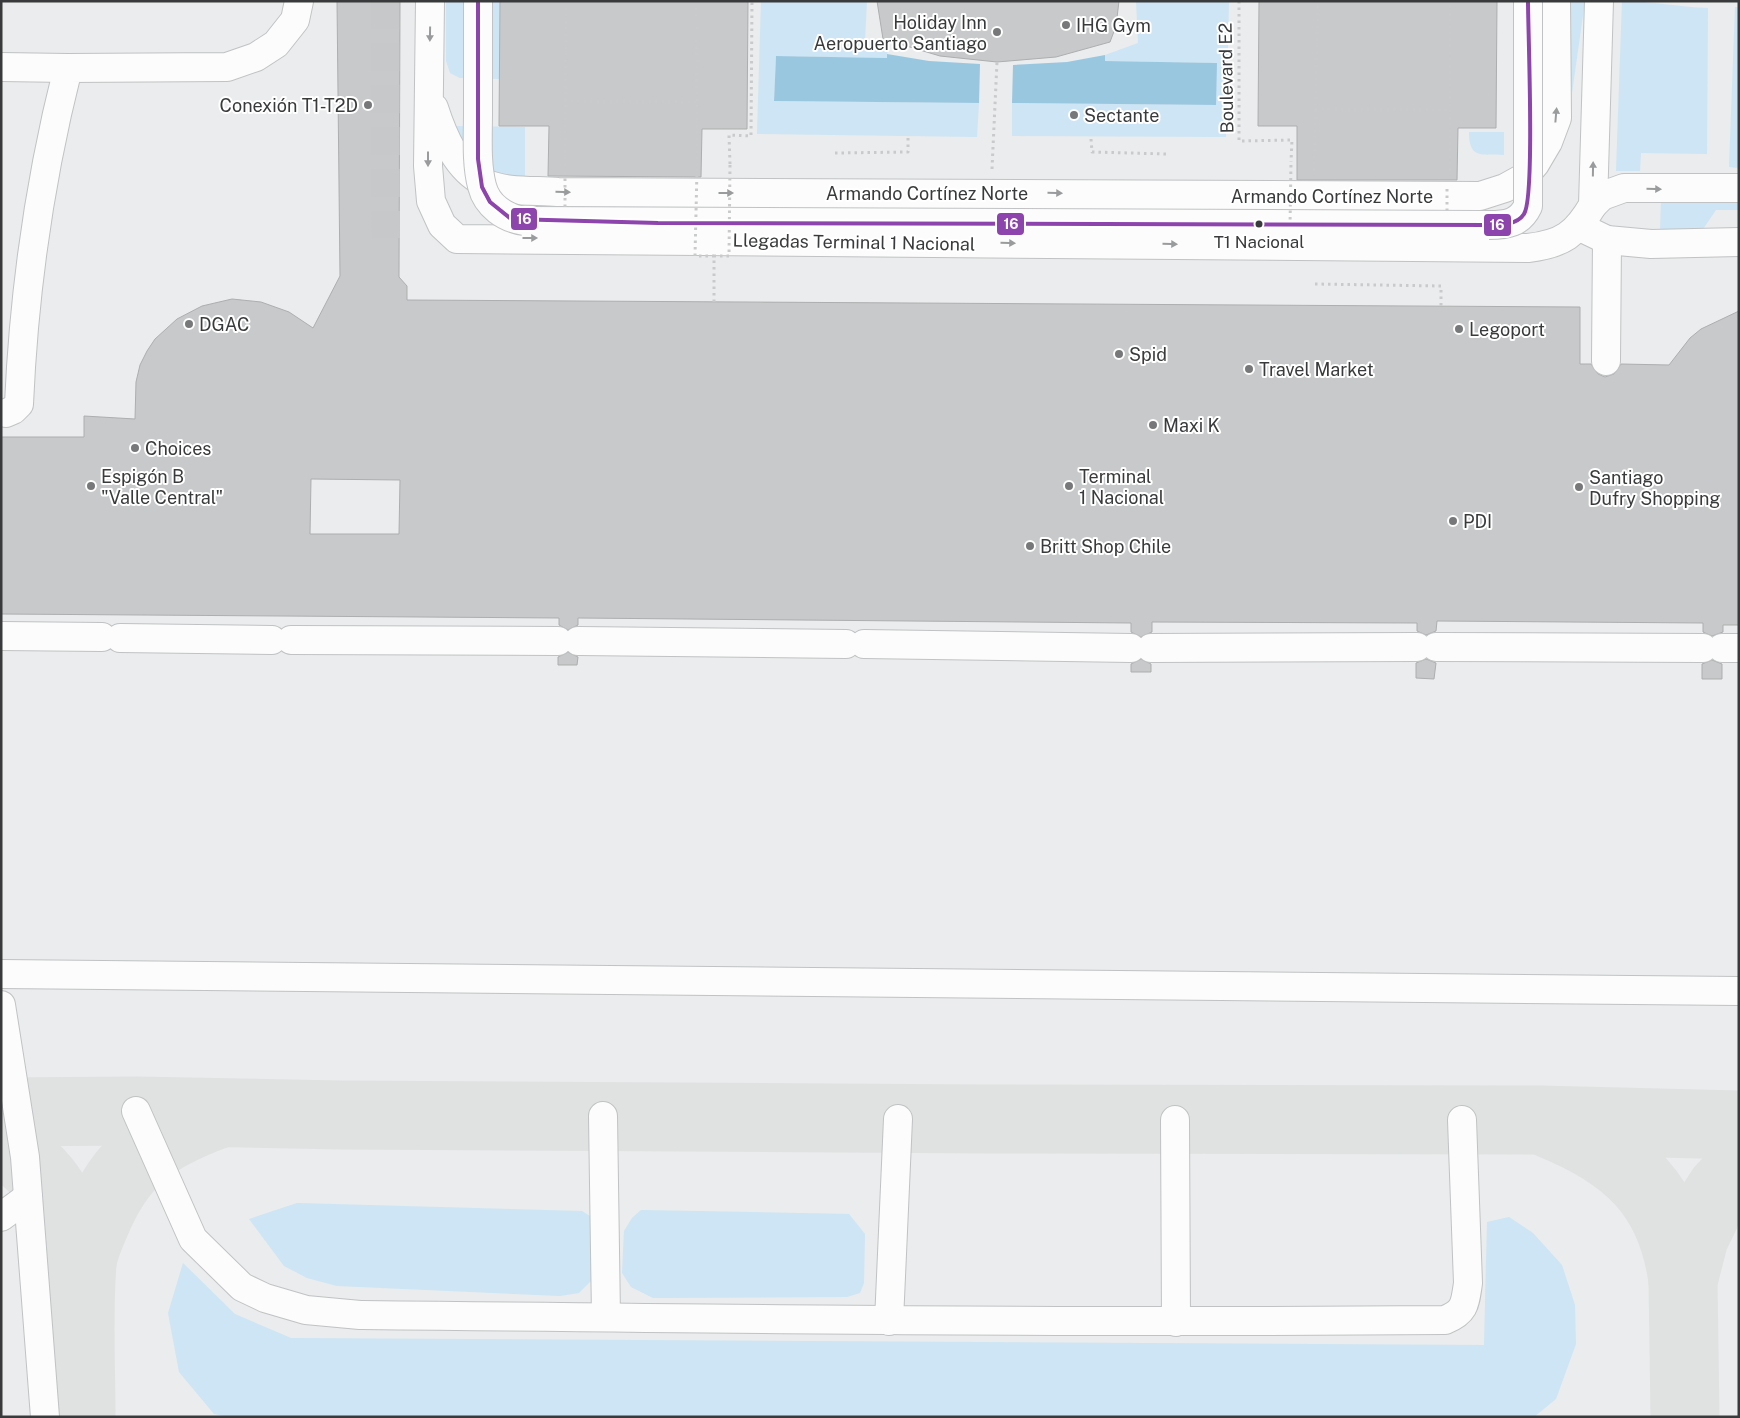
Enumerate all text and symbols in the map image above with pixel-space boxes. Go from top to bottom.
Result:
place label: Holiday Inn Aeropuerto Santiago [813,12,987,54]
place label: IHG Gym [1076,15,1151,36]
marker: IHG Gym [1060,19,1072,31]
street label: Boulevard E2 [1215,23,1237,133]
one-way arrow [425,26,433,42]
marker: Holiday Inn Aeropuerto Santiago [991,26,1003,38]
place label: Conexión T1-T2D [220,95,358,116]
marker: Conexión T1-T2D [362,99,374,111]
place label: Sectante [1084,105,1159,126]
one-way arrow [1552,107,1560,123]
marker: Sectante [1068,109,1080,121]
one-way arrow [424,151,432,167]
one-way arrow [1589,161,1597,177]
street label: Armando Cortínez Norte [826,183,1028,204]
one-way arrow [1647,185,1663,193]
street label: Armando Cortínez Norte [1231,186,1433,207]
one-way arrow [556,188,572,196]
one-way arrow [718,189,734,197]
one-way arrow [1047,190,1063,198]
line badge: 16 [510,207,538,231]
text: 16 [516,211,532,227]
line badge: 16 [996,212,1025,236]
line badge: 16 [1483,213,1512,237]
text: 16 [1003,216,1019,232]
text: 16 [1489,217,1505,233]
marker: T1 Nacional [1254,219,1264,229]
street label: Llegadas Terminal 1 Nacional [733,229,975,255]
place label: T1 Nacional [1214,232,1304,252]
one-way arrow [523,234,539,242]
one-way arrow [1000,239,1016,247]
one-way arrow [1163,241,1179,249]
place label: DGAC [199,314,249,335]
marker: DGAC [183,318,195,330]
place label: Legoport [1469,319,1545,340]
marker: Legoport [1453,323,1465,335]
place label: Spid [1129,344,1167,365]
marker: Spid [1113,348,1125,360]
place label: Travel Market [1259,359,1374,380]
marker: Travel Market [1243,363,1255,375]
place label: Maxi K [1163,415,1220,436]
marker: Maxi K [1147,419,1159,431]
place label: Choices [145,438,211,459]
marker: Choices [129,442,141,454]
place label: Espigón B "Valle Central" [101,466,223,508]
place label: Terminal 1 Nacional [1079,466,1164,508]
place label: Santiago Dufry Shopping [1589,467,1721,509]
marker: Espigón B "Valle Central" [85,480,97,492]
marker: Terminal 1 Nacional [1063,480,1075,492]
marker: Santiago Dufry Shopping [1573,481,1585,493]
place label: PDI [1463,511,1492,532]
marker: PDI [1447,515,1459,527]
place label: Britt Shop Chile [1040,536,1171,557]
marker: Britt Shop Chile [1024,540,1036,552]

